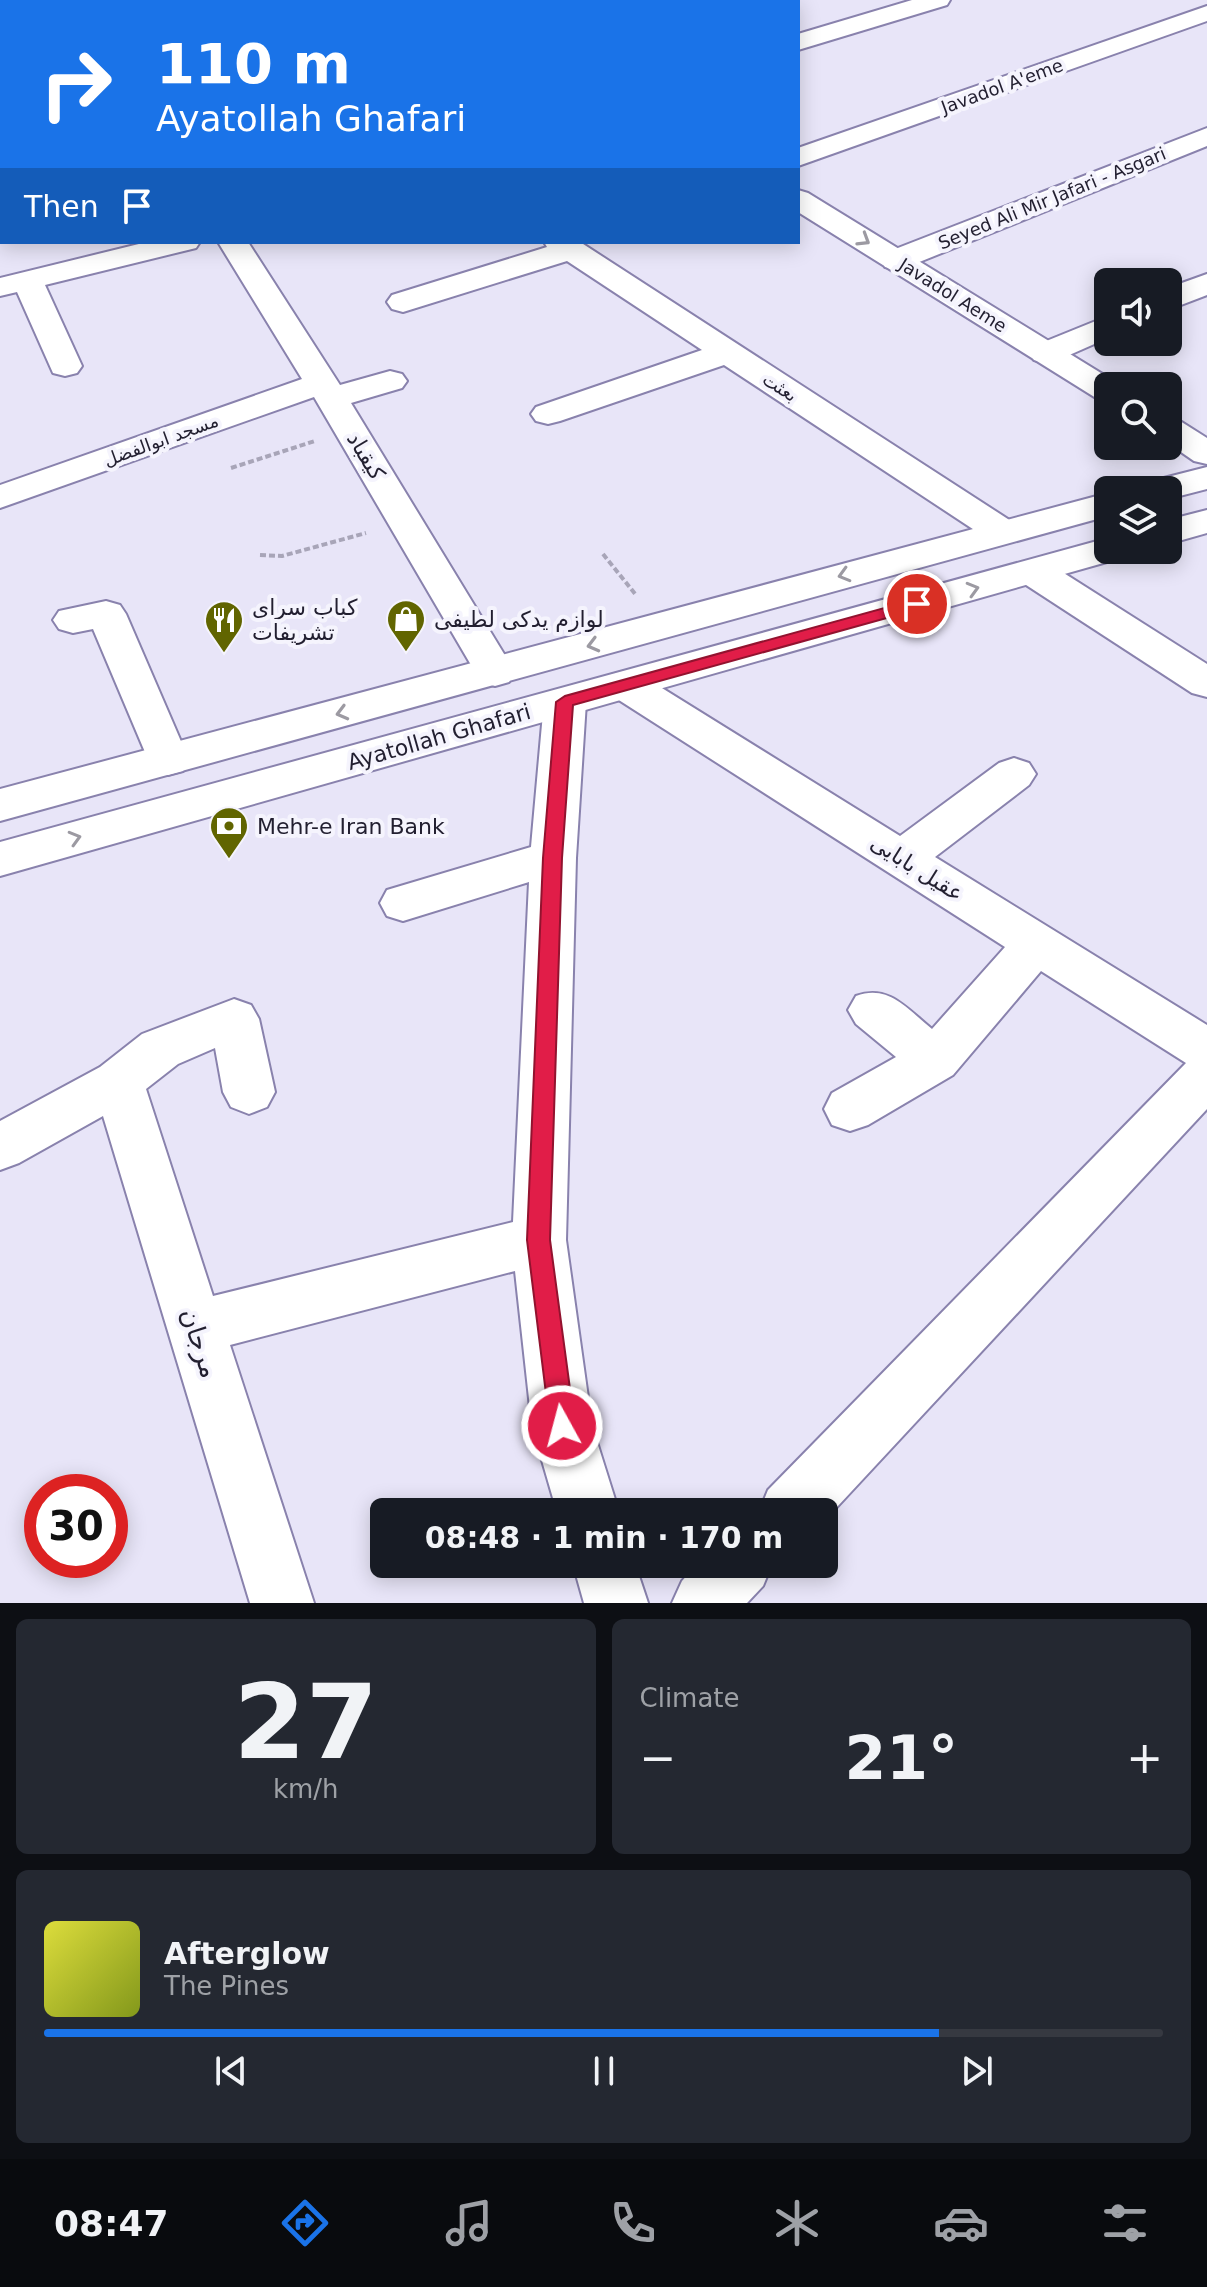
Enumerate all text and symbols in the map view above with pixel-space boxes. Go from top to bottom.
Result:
text: 110 m [156,31,351,96]
icon: right [24,32,128,136]
street label: Javadol A'eme [937,54,1066,118]
text: Ayatollah Ghafari [156,98,466,139]
street label: Seyed Ali Mir Jafari - Asgari [935,143,1169,253]
icon: arrive [115,184,159,228]
text: Then [24,189,99,224]
one-way arrow [855,231,870,246]
street label: Javadol Aeme [894,253,1011,336]
map controls [1094,268,1182,564]
button: sound [1094,268,1182,356]
street label: بعثت [759,368,801,406]
button: search [1094,372,1182,460]
street label: مسجد ابوالفضل [101,410,222,471]
street label: کیقباد [342,428,390,485]
button: layers [1094,476,1182,564]
one-way arrow [837,566,851,583]
pin [883,570,951,638]
one-way arrow [966,581,980,598]
icon: arrive [895,582,939,626]
place label: کباب سرای تشریفات [252,595,358,645]
shop icon: لوازم یدکی لطیفی [385,598,427,653]
restaurant icon: کباب سرای تشریفات [203,599,245,654]
place label: لوازم یدکی لطیفی [434,607,604,632]
one-way arrow [587,636,601,653]
street label: Ayatollah Ghafari [344,699,534,775]
one-way arrow [336,704,350,720]
bank icon: Mehr-e Iran Bank [208,805,250,860]
place label: Mehr-e Iran Bank [257,814,445,839]
street label: عقیل بابایی [866,830,968,906]
one-way arrow [68,831,82,847]
street label: مرجان [174,1304,225,1382]
position arrow [520,1384,604,1468]
speed limit sign: 30 [24,1474,128,1578]
text: 08:48 · 1 min · 170 m [425,1520,783,1555]
text: 27 [233,1661,378,1783]
text: Climate [640,1683,740,1713]
text: 21° [845,1723,958,1793]
text: − [640,1732,676,1783]
text: + [1126,1732,1163,1783]
text: km/h [273,1774,339,1804]
text: Afterglow [164,1936,330,1971]
text: The Pines [164,1971,289,2001]
icon: previous [209,2049,253,2093]
icon: pause [582,2049,626,2093]
icon: next [955,2049,999,2093]
icon: directions [277,2195,333,2251]
icon: music [441,2195,497,2251]
icon: phone [605,2195,661,2251]
icon: climate [769,2195,825,2251]
icon: car [933,2195,989,2251]
icon: filters [1097,2195,1153,2251]
text: 08:47 [54,2203,169,2244]

